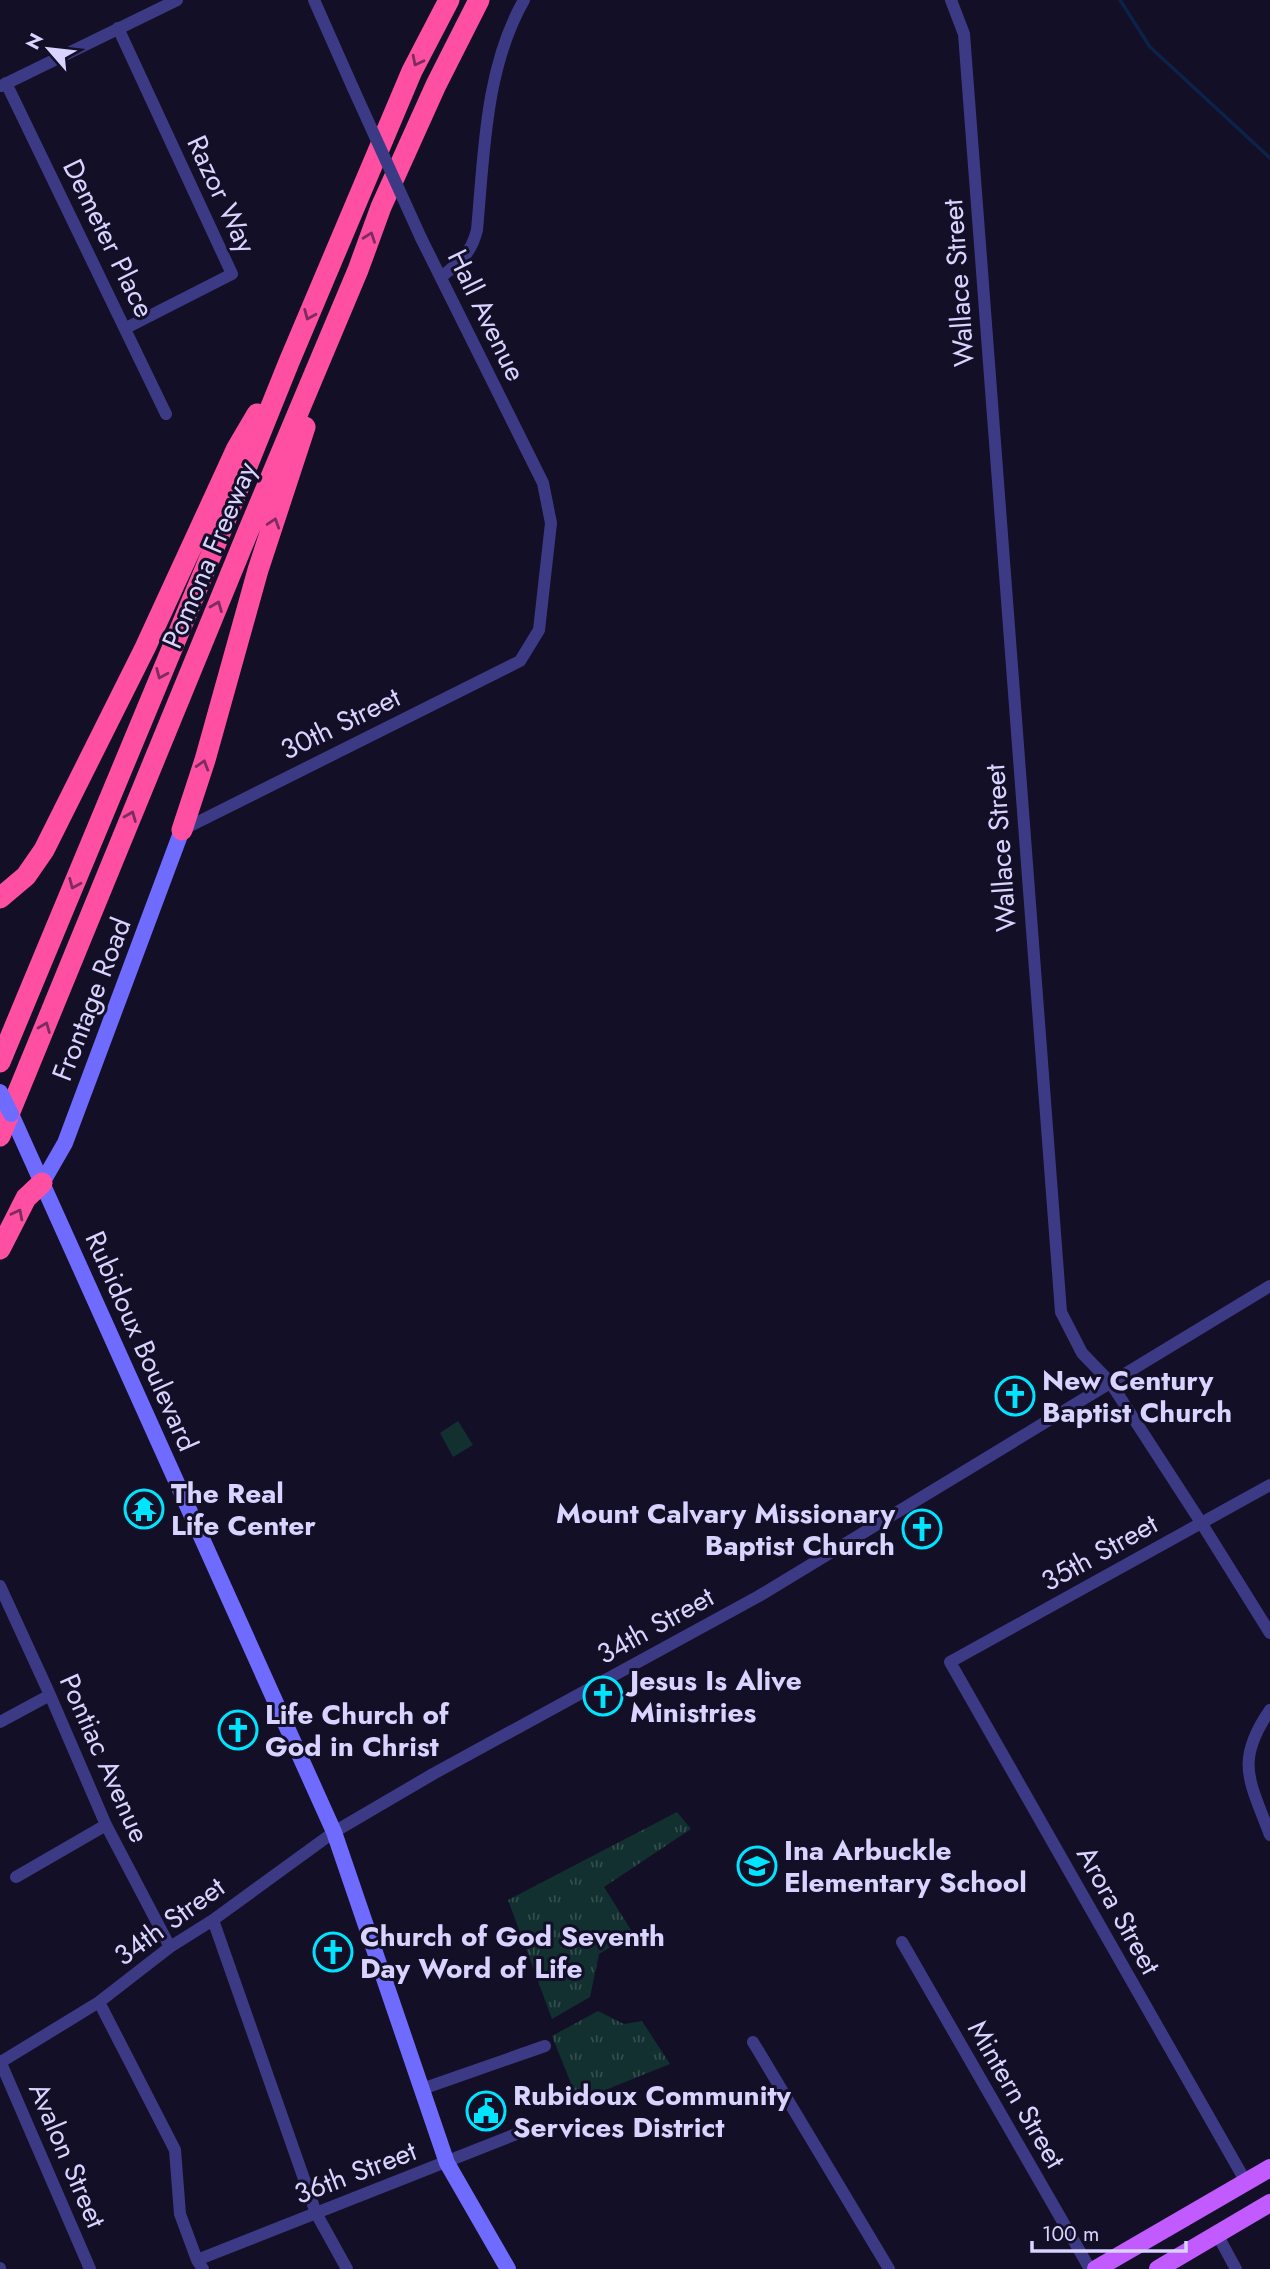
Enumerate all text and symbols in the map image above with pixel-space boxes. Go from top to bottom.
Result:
north arrow [14,14,84,84]
text: N [19,28,50,54]
one-way arrow [412,53,426,66]
street label: Razor Way [176,129,267,260]
street label: Demeter Place [52,152,165,324]
street label: Wallace Street [932,198,985,368]
one-way arrow [362,232,376,244]
street label: Hall Avenue [437,242,536,388]
one-way arrow [303,308,317,320]
street label: Pomona Freeway [152,455,268,655]
one-way arrow [265,518,280,530]
one-way arrow [209,600,223,612]
one-way arrow [156,668,170,680]
street label: 30th Street [273,677,407,770]
one-way arrow [195,760,209,772]
street label: Wallace Street [974,763,1027,933]
one-way arrow [123,811,137,823]
one-way arrow [68,877,82,890]
street label: Frontage Road [42,912,141,1087]
one-way arrow [36,1021,50,1033]
one-way arrow [9,1209,23,1221]
street label: Rubidoux Boulevard [75,1225,208,1458]
place label: New Century Baptist Church [1042,1360,1232,1433]
church icon: New Century Baptist Church [994,1375,1036,1417]
place label: The Real Life Center [171,1473,316,1546]
temple icon: The Real Life Center [123,1488,165,1530]
place label: Mount Calvary Missionary Baptist Church [556,1493,895,1566]
street label: 35th Street [1033,1503,1165,1601]
church icon: Mount Calvary Missionary Baptist Church [901,1508,943,1550]
street label: 34th Street [589,1576,722,1674]
place label: Jesus Is Alive Ministries [625,1660,802,1733]
street label: Pontiac Avenue [49,1667,160,1849]
church icon: Jesus Is Alive Ministries [582,1675,624,1717]
place label: Life Church of God in Christ [265,1694,450,1767]
church icon: Life Church of God in Christ [217,1709,259,1751]
place label: Ina Arbuckle Elementary School [784,1830,1027,1903]
street label: Arora Street [1066,1839,1171,1982]
school or university icon: Ina Arbuckle Elementary School [736,1845,778,1887]
street label: 34th Street [105,1867,233,1976]
place label: Church of God Seventh Day Word of Life [360,1916,665,1989]
church icon: Church of God Seventh Day Word of Life [312,1931,354,1973]
street label: Mintern Street [957,2012,1076,2176]
place label: Rubidoux Community Services District [513,2075,791,2148]
street label: Avalon Street [18,2076,117,2235]
public building icon: Rubidoux Community Services District [465,2090,507,2132]
street label: 36th Street [288,2130,423,2215]
scale bar [1032,2210,1186,2254]
text: 100 m [1042,2219,1099,2249]

